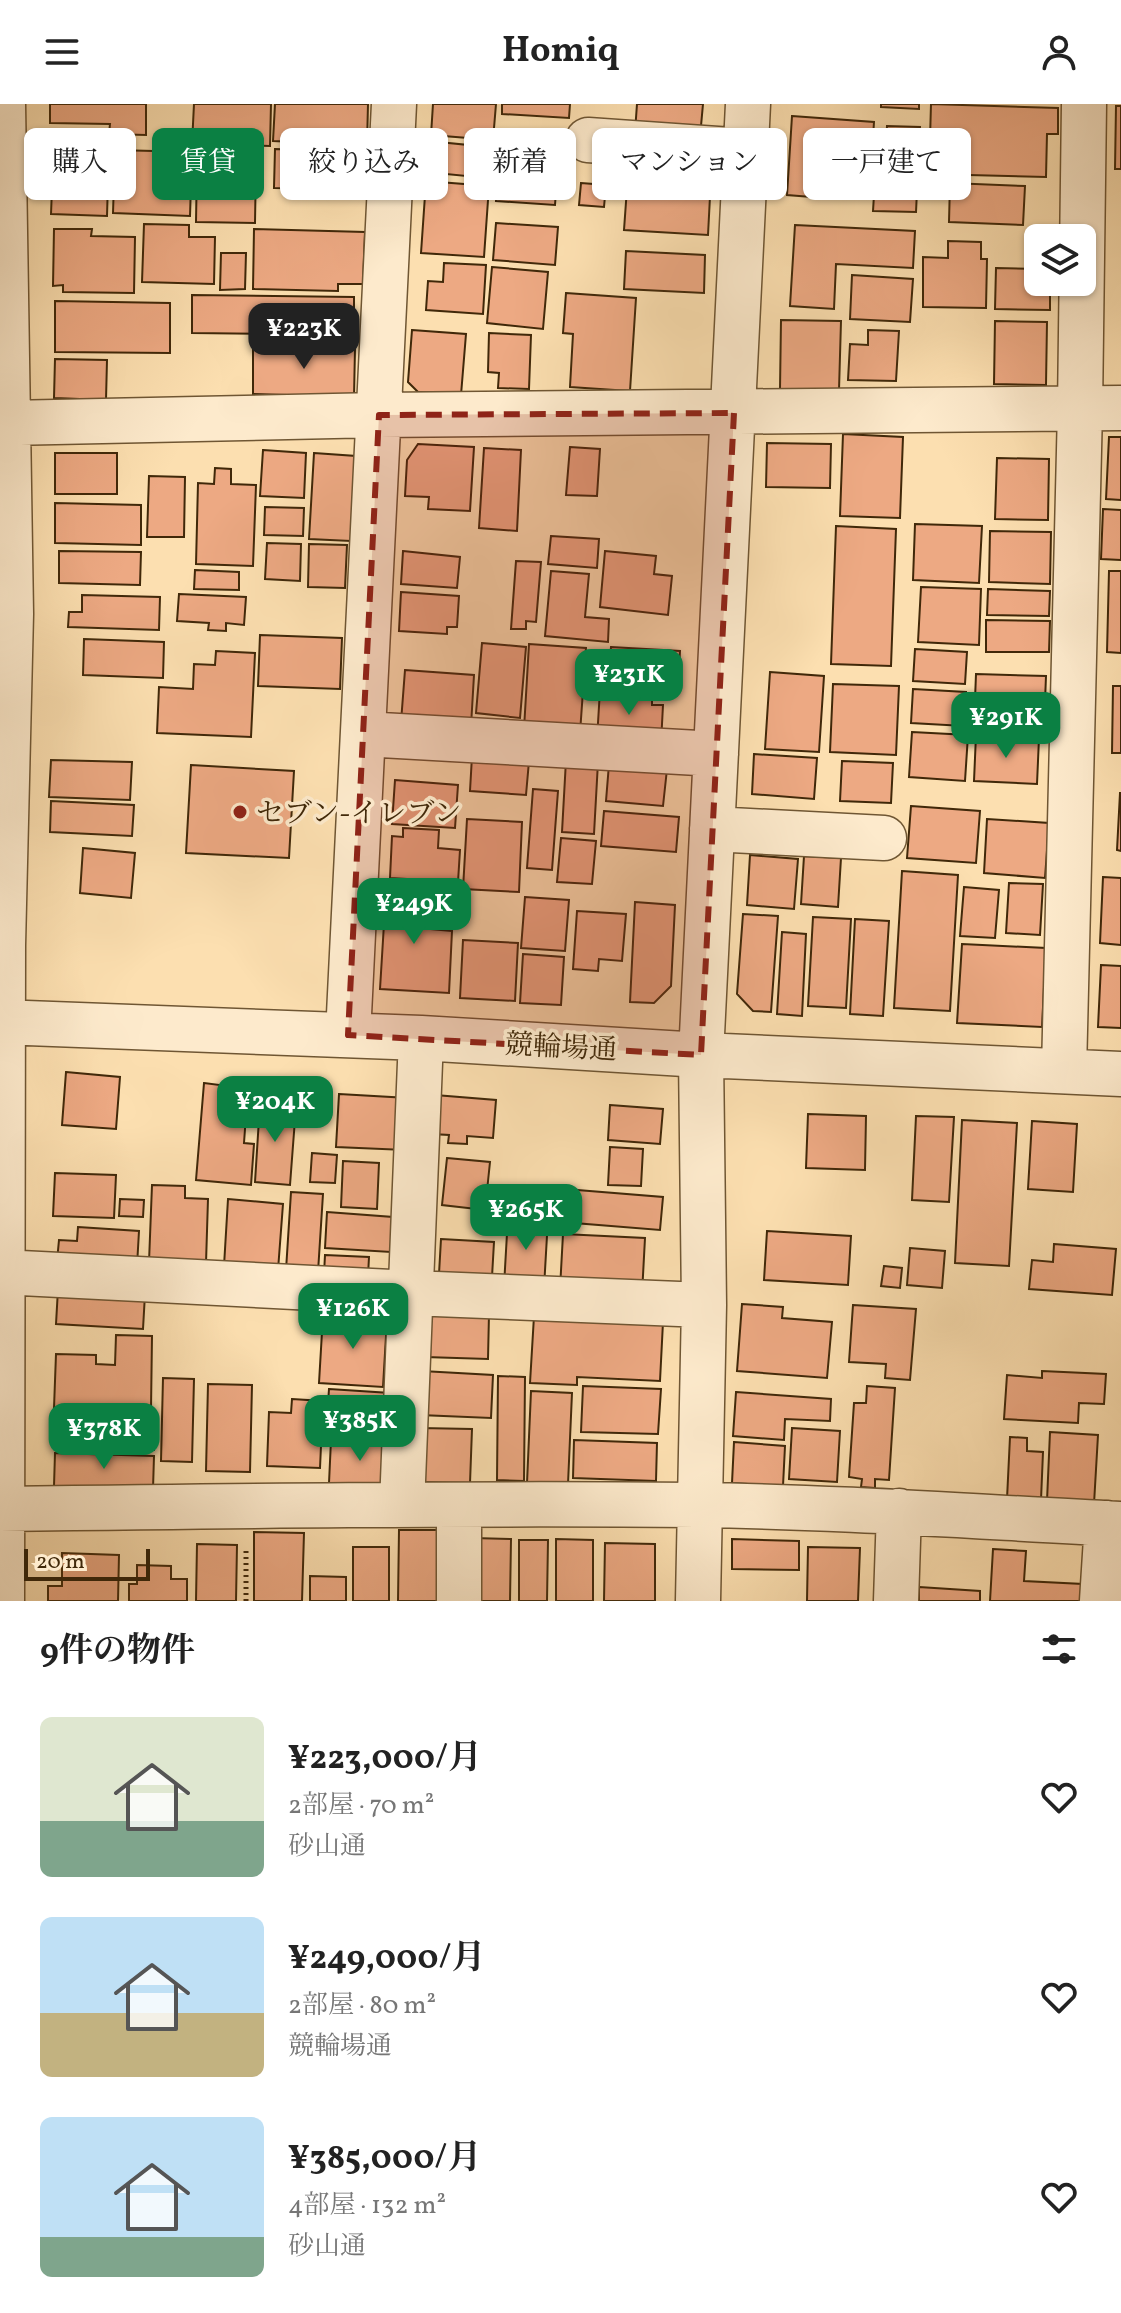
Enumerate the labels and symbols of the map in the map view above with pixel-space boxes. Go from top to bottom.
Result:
pin: ¥223K [248,303,360,371]
pin: ¥231K [573,649,685,717]
pin: ¥291K [950,692,1062,760]
place label: セブン-イレブン [256,795,462,834]
marker: セブン-イレブン [231,803,249,821]
pin: ¥249K [358,878,470,946]
street label: 競輪場通 [504,1026,618,1071]
pin: ¥204K [219,1076,331,1144]
pin: ¥265K [470,1184,582,1252]
pin: ¥126K [297,1283,409,1351]
pin: ¥385K [304,1395,416,1463]
pin: ¥378K [48,1403,160,1471]
scale bar [24,1545,150,1581]

